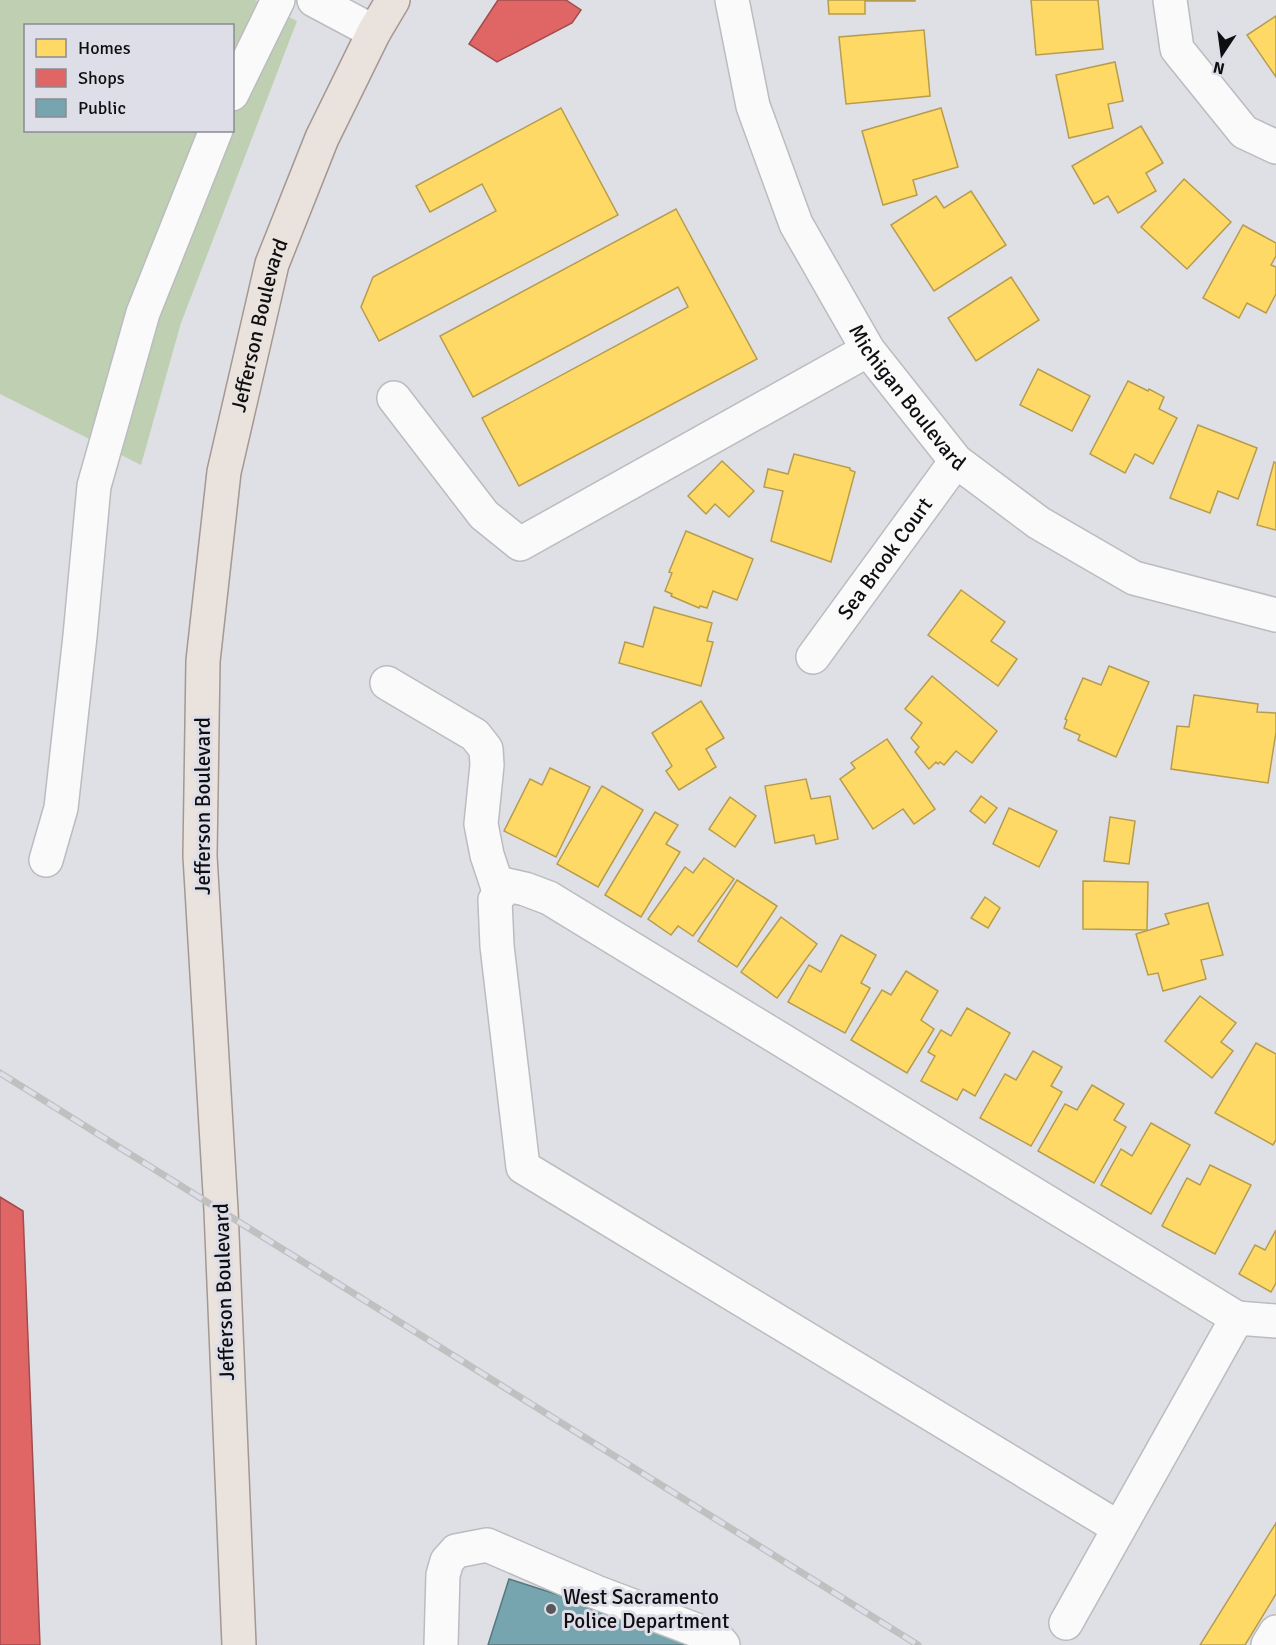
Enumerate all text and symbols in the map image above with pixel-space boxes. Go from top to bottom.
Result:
legend [24,24,234,132]
north arrow [1192,24,1252,84]
text: Homes [78,37,131,59]
text: N [1211,57,1227,79]
text: Shops [78,67,125,89]
text: Public [78,97,126,119]
street label: Jefferson Boulevard [225,235,294,415]
street label: Michigan Boulevard [843,320,971,476]
street label: Sea Brook Court [832,492,938,625]
street label: Jefferson Boulevard [190,717,216,895]
street label: Jefferson Boulevard [208,1203,240,1381]
place label: West Sacramento Police Department [563,1584,729,1634]
marker: West Sacramento Police Department [544,1602,558,1616]

